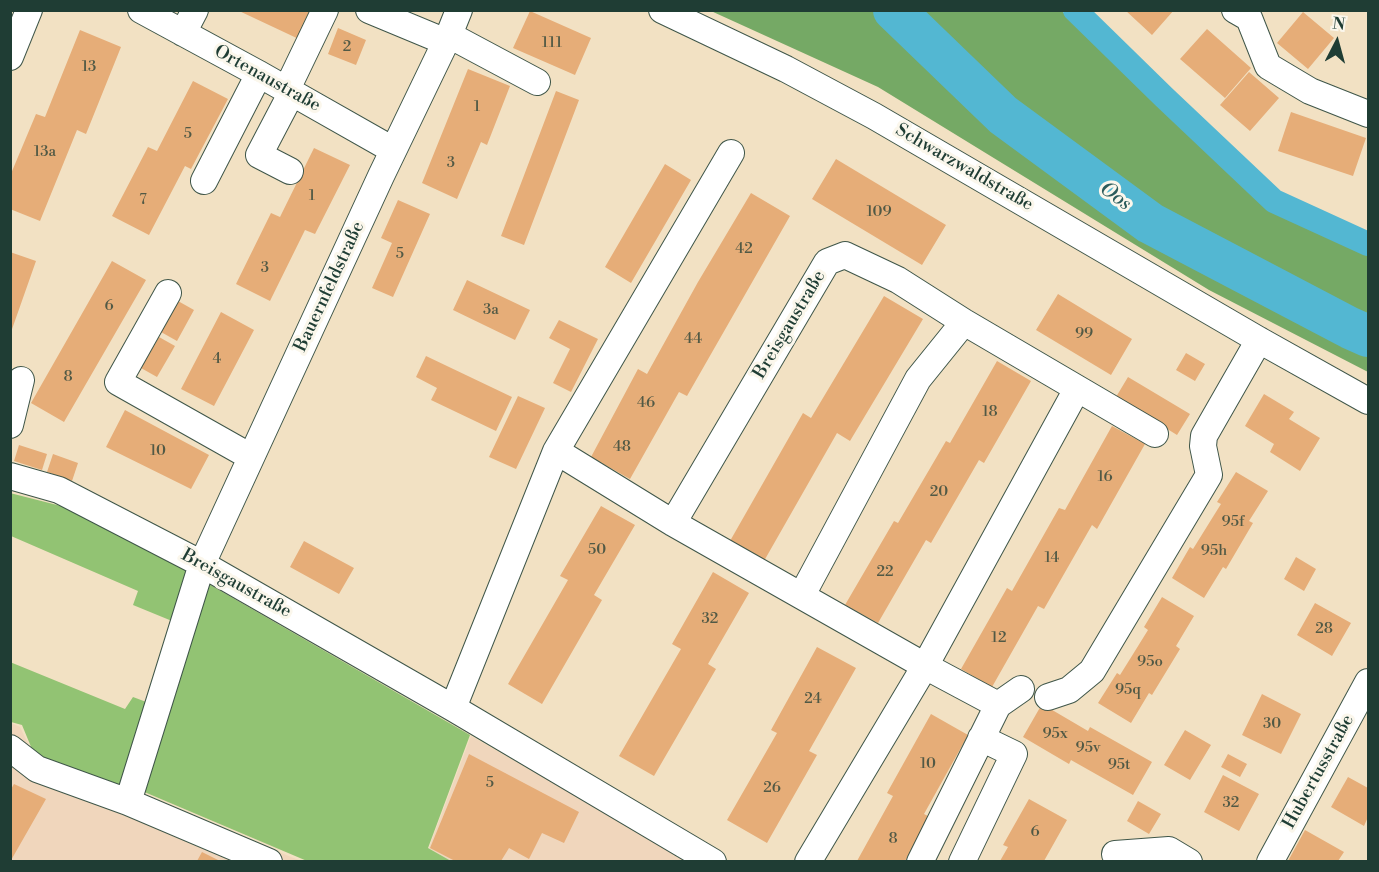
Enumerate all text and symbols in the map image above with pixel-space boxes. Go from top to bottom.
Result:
north arrow [1307,12,1367,72]
text: N [1332,13,1346,35]
house number: 111 [542,34,562,52]
house number: 2 [343,38,351,56]
street label: Ortenaustraße [210,41,324,117]
house number: 13 [82,58,96,76]
house number: 1 [474,98,480,116]
street label: Schwarzwaldstraße [891,120,1037,216]
house number: 5 [184,125,192,143]
house number: 13a [34,143,56,161]
house number: 3 [447,154,455,172]
water label: Oos [1094,177,1136,217]
house number: 1 [309,187,315,205]
house number: 7 [139,191,147,209]
house number: 109 [866,203,892,221]
street label: Bauernfeldstraße [290,218,370,356]
house number: 42 [735,240,753,258]
house number: 5 [396,245,404,263]
house number: 3 [261,259,269,277]
street label: Breisgaustraße [749,267,831,383]
house number: 6 [104,297,114,315]
house number: 3a [483,301,499,319]
house number: 99 [1075,325,1093,343]
house number: 44 [684,330,702,348]
house number: 4 [213,350,221,368]
house number: 8 [63,368,73,386]
house number: 46 [637,394,655,412]
house number: 18 [982,403,998,421]
house number: 48 [613,438,631,456]
house number: 10 [150,442,166,460]
house number: 16 [1097,468,1113,486]
house number: 20 [930,483,948,501]
house number: 95f [1222,513,1244,531]
house number: 50 [588,541,606,559]
house number: 95h [1201,542,1227,560]
street label: Breisgaustraße [177,545,295,623]
house number: 14 [1045,549,1059,567]
house number: 22 [876,563,894,581]
house number: 32 [702,610,718,628]
house number: 28 [1315,620,1333,638]
house number: 12 [991,629,1007,647]
house number: 95o [1137,653,1163,671]
house number: 95q [1115,681,1141,699]
house number: 24 [804,690,822,708]
street label: Hubertusstraße [1279,711,1359,833]
house number: 30 [1263,715,1281,733]
house number: 95x [1043,725,1067,743]
house number: 95v [1076,739,1100,757]
house number: 10 [920,755,936,773]
house number: 95t [1108,756,1130,774]
house number: 5 [486,774,494,792]
house number: 26 [763,779,781,797]
house number: 32 [1223,794,1239,812]
house number: 6 [1030,823,1040,841]
house number: 8 [888,830,898,848]

